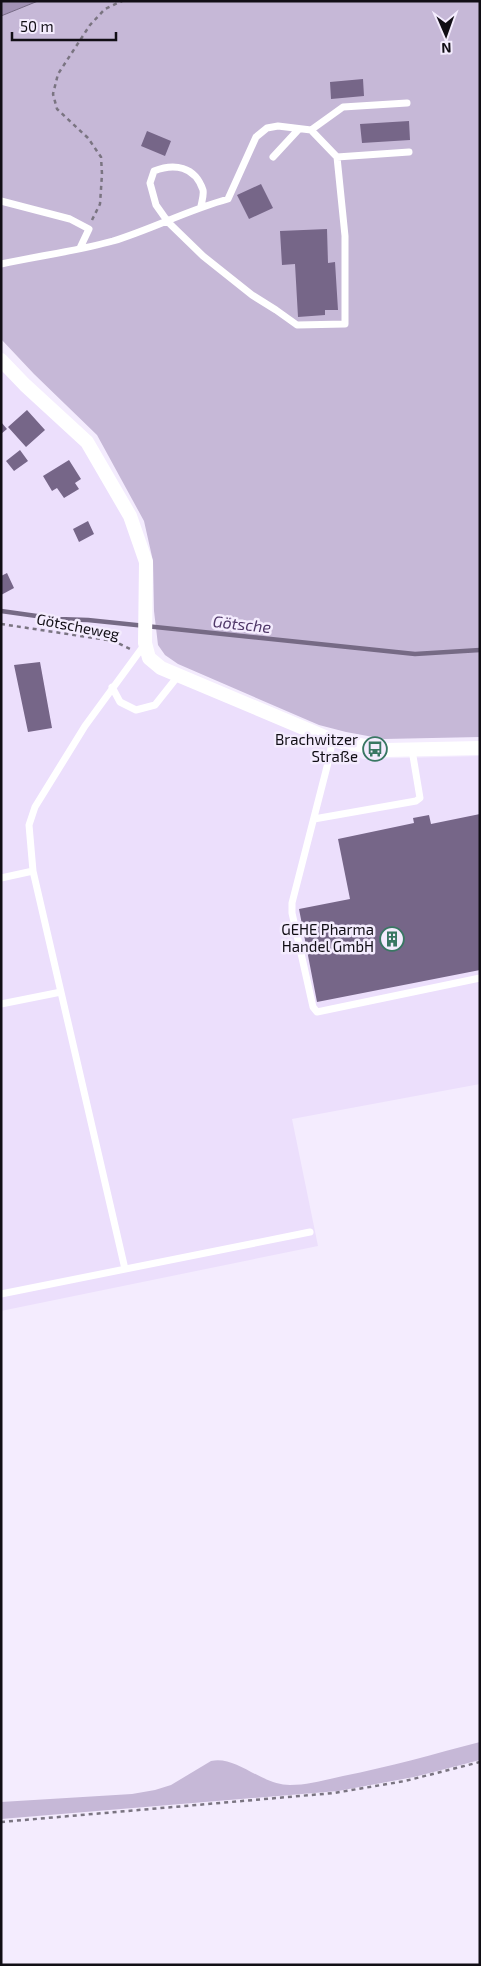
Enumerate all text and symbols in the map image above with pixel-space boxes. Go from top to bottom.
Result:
scale bar [12,10,116,42]
north arrow [421,10,471,60]
text: 50 m [20,17,54,35]
text: N [441,40,452,57]
street label: Götscheweg [35,609,122,643]
water label: Götsche [212,611,273,636]
place label: Brachwitzer Straße [275,730,358,765]
bus stop icon: Brachwitzer Straße [362,736,388,762]
place label: GEHE Pharma Handel GmbH [281,920,374,955]
building icon: GEHE Pharma Handel GmbH [379,926,405,952]

